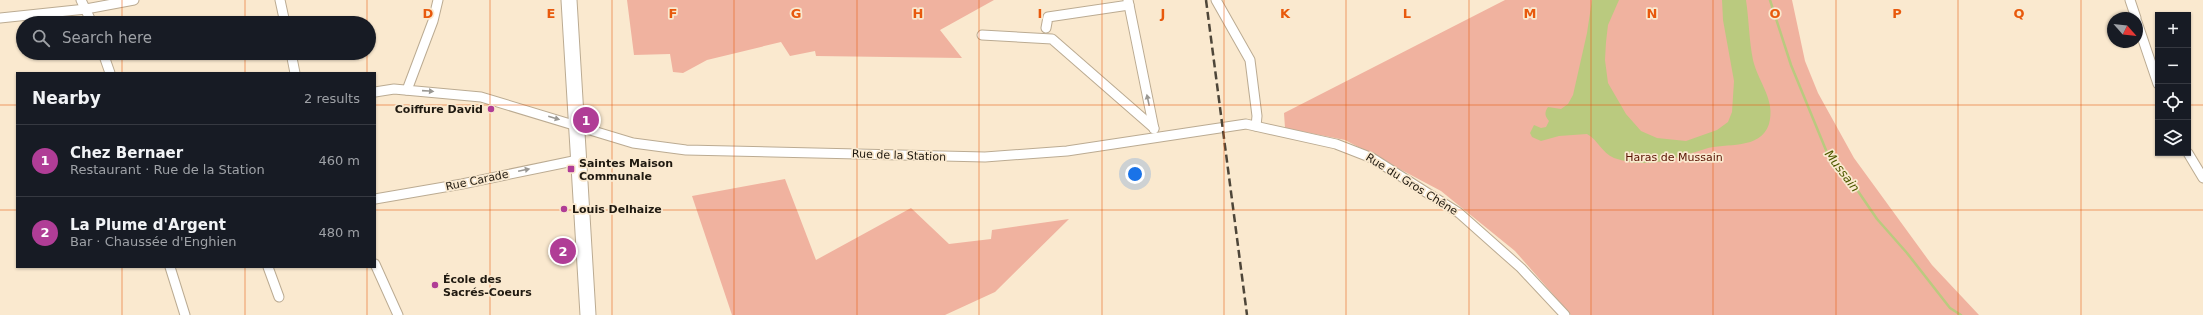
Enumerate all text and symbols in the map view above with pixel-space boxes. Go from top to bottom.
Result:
text: D [423,6,434,21]
text: E [547,6,555,21]
text: F [669,6,677,21]
text: G [791,6,801,21]
text: H [913,6,923,21]
text: I [1038,6,1042,21]
text: J [1160,6,1165,21]
text: K [1280,6,1291,21]
text: L [1403,6,1411,21]
text: M [1524,6,1536,21]
text: N [1647,6,1657,21]
text: O [1769,6,1781,21]
text: P [1892,6,1902,21]
text: Q [2013,6,2025,21]
north arrow [2107,12,2143,48]
map controls [2155,12,2191,156]
button: + [2155,12,2191,48]
search box [16,16,376,60]
icon: search [30,27,52,49]
text: Search here [62,29,152,47]
button: − [2155,48,2191,84]
button: locate [2155,84,2191,120]
text: Nearby [32,88,101,108]
one-way arrow [422,88,434,95]
text: 2 results [304,91,360,106]
one-way arrow [1145,94,1151,106]
place label: Coiffure David [395,103,483,116]
marker: Coiffure David [486,104,496,114]
pin: 1 [573,105,599,135]
one-way arrow [549,115,561,121]
button: layers [2155,120,2191,156]
text: Chez Bernaer [70,144,183,162]
street label: Rue de la Station [852,147,946,164]
water label: Mussain [1822,147,1862,195]
street label: Rue du Gros Chêne [1363,151,1460,218]
park label: Haras de Mussain [1625,151,1723,164]
text: 1 [40,153,50,168]
text: 460 m [318,153,360,168]
place label: Saintes Maison Communale [579,157,673,183]
text: Restaurant · Rue de la Station [70,162,265,177]
marker: Saintes Maison Communale [566,164,576,174]
your location [1125,164,1145,184]
street label: Rue Carade [445,167,510,193]
one-way arrow [518,167,531,173]
place label: Louis Delhaize [572,203,662,216]
marker: Louis Delhaize [559,204,569,214]
text: La Plume d'Argent [70,216,226,234]
text: 2 [40,225,50,240]
text: 480 m [318,225,360,240]
text: Bar · Chaussée d'Enghien [70,234,236,249]
pin: 2 [550,236,576,266]
place label: École des Sacrés-Coeurs [443,273,532,299]
marker: École des Sacrés-Coeurs [430,280,440,290]

